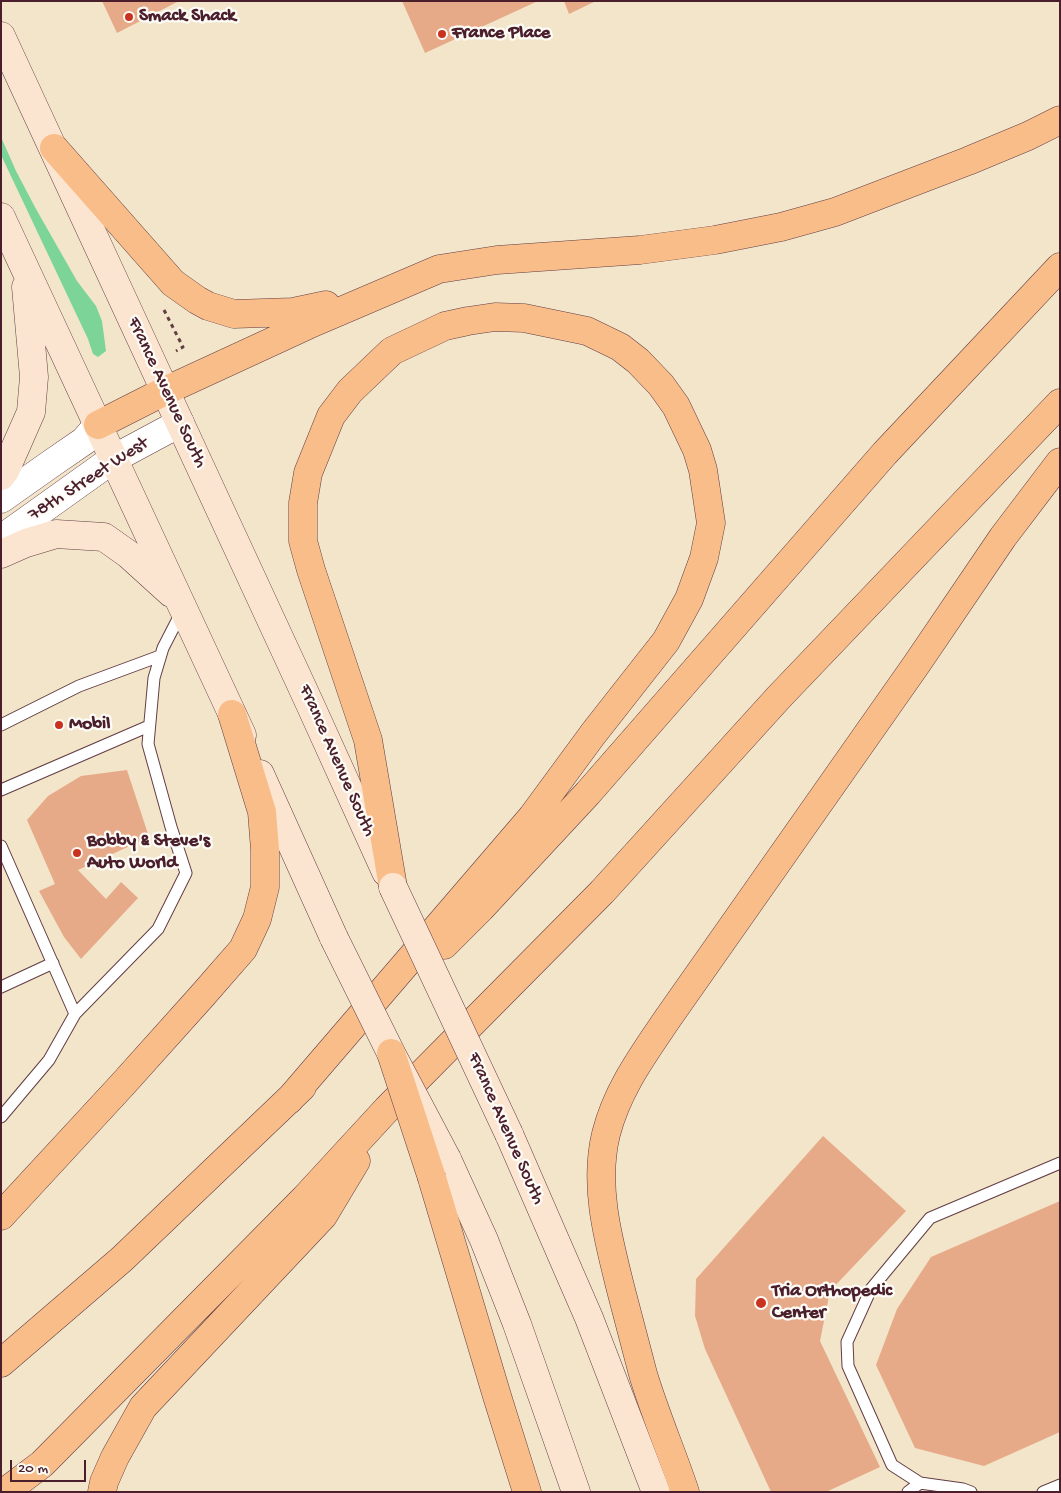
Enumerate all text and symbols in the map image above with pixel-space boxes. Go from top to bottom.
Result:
place label: Smack Shack [139,6,236,28]
marker: Smack Shack [123,11,135,23]
place label: France Place [452,23,550,45]
marker: France Place [436,28,448,40]
street label: France Avenue South [121,314,211,472]
street label: 78th Street West [25,433,153,527]
street label: France Avenue South [292,681,380,841]
place label: Mobil [69,714,110,736]
marker: Mobil [53,719,65,731]
place label: Bobby & Steve's Auto World [87,831,210,875]
marker: Bobby & Steve's Auto World [71,847,83,859]
street label: France Avenue South [461,1049,549,1209]
place label: Tria Orthopedic Center [772,1281,892,1325]
marker: Tria Orthopedic Center [754,1296,768,1310]
scale bar [12,1450,89,1482]
text: 20 m [18,1460,48,1478]

